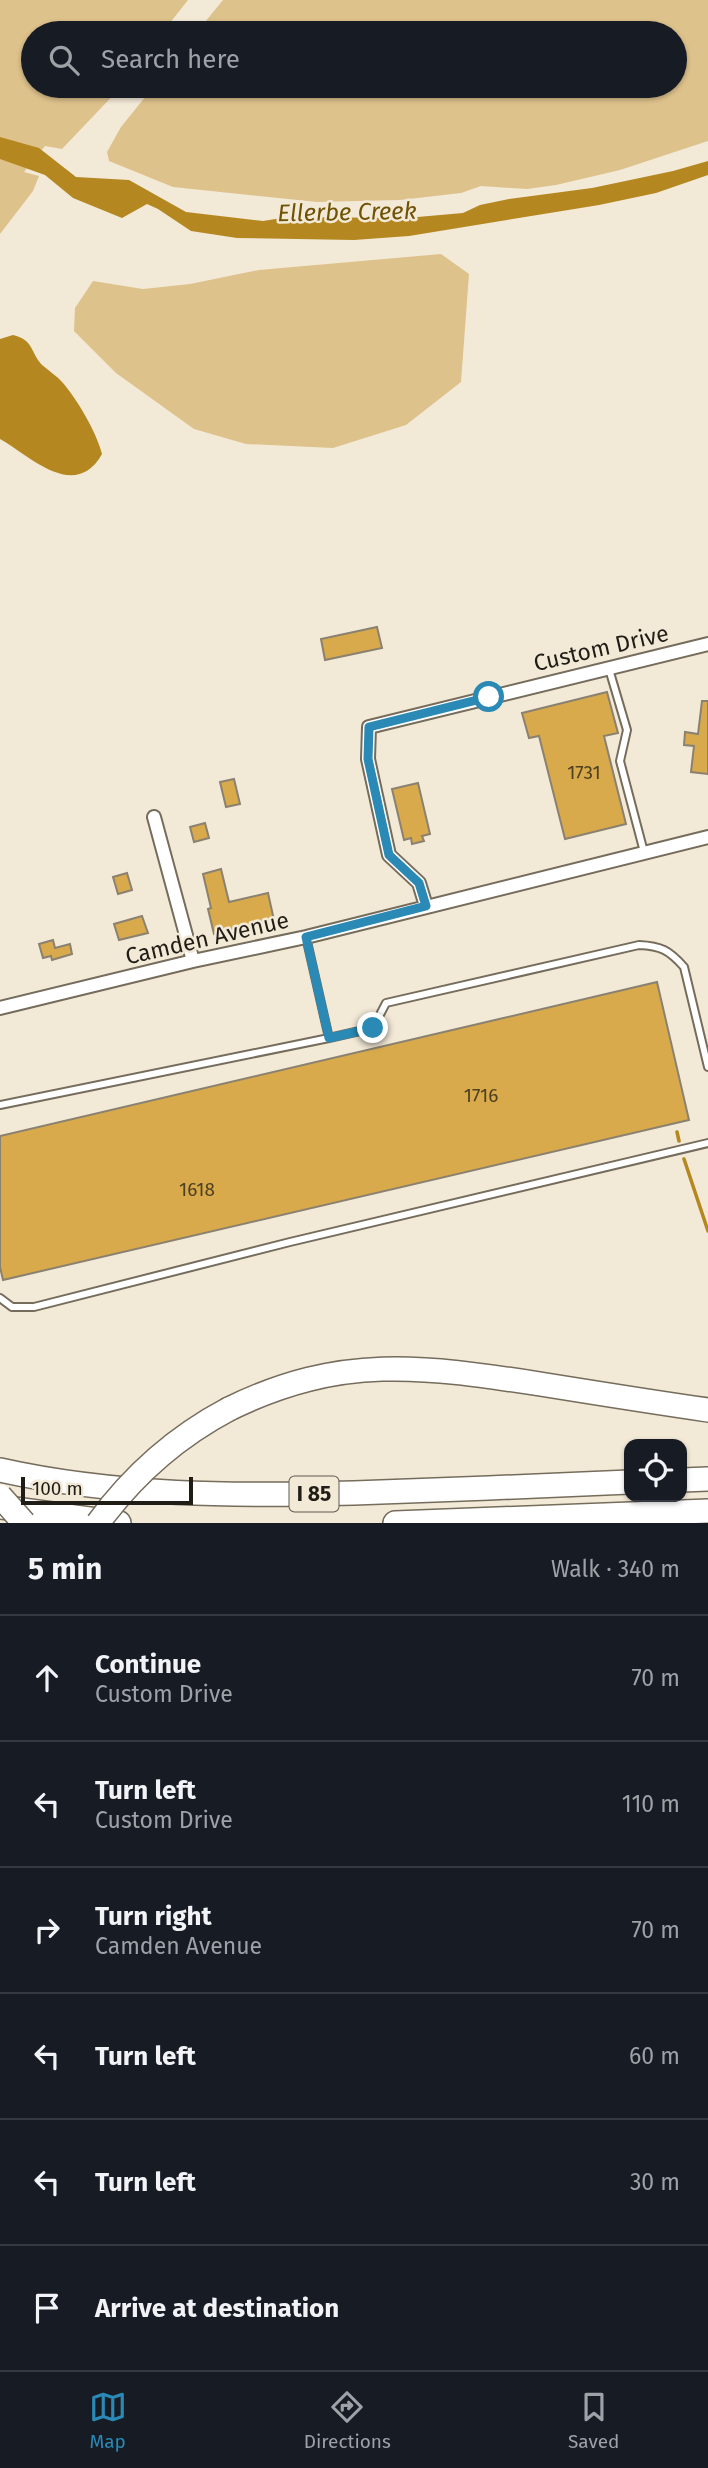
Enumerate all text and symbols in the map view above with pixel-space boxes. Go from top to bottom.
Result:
search box [21,21,687,98]
icon: search [45,41,83,79]
text: Search here [101,44,240,75]
water label: Ellerbe Creek [277,197,417,227]
street label: Custom Drive [531,619,671,677]
route start [473,681,504,712]
house number: 1731 [567,761,601,784]
street label: Camden Avenue [122,906,292,970]
route end [357,1012,388,1043]
house number: 1716 [464,1084,498,1107]
house number: 1618 [179,1178,215,1201]
map controls [624,1439,687,1502]
button: locate [624,1439,687,1502]
scale bar [21,1474,192,1506]
road number: I 85 [290,1476,338,1512]
text: 100 m [32,1477,83,1500]
text: 5 min [28,1551,102,1587]
text: Walk · 340 m [551,1555,680,1583]
text: Continue [95,1649,201,1680]
icon: ahead [28,1659,66,1697]
text: 70 m [631,1664,680,1692]
text: Custom Drive [95,1680,233,1708]
text: Turn left [95,1775,196,1806]
icon: left [28,1785,66,1823]
text: 110 m [622,1790,680,1818]
text: Custom Drive [95,1806,233,1834]
text: Turn right [95,1901,212,1932]
icon: right [28,1911,66,1949]
text: 70 m [631,1916,680,1944]
text: Camden Avenue [95,1932,262,1960]
icon: left [28,2037,66,2075]
text: Turn left [95,2041,196,2072]
text: 60 m [629,2042,680,2070]
icon: left [28,2163,66,2201]
text: Turn left [95,2167,196,2198]
text: 30 m [630,2168,680,2196]
icon: arrive [28,2289,66,2327]
text: Arrive at destination [95,2293,339,2324]
tab: Map [89,2388,127,2453]
tab: Directions [304,2388,391,2453]
tab: Saved [568,2388,619,2453]

